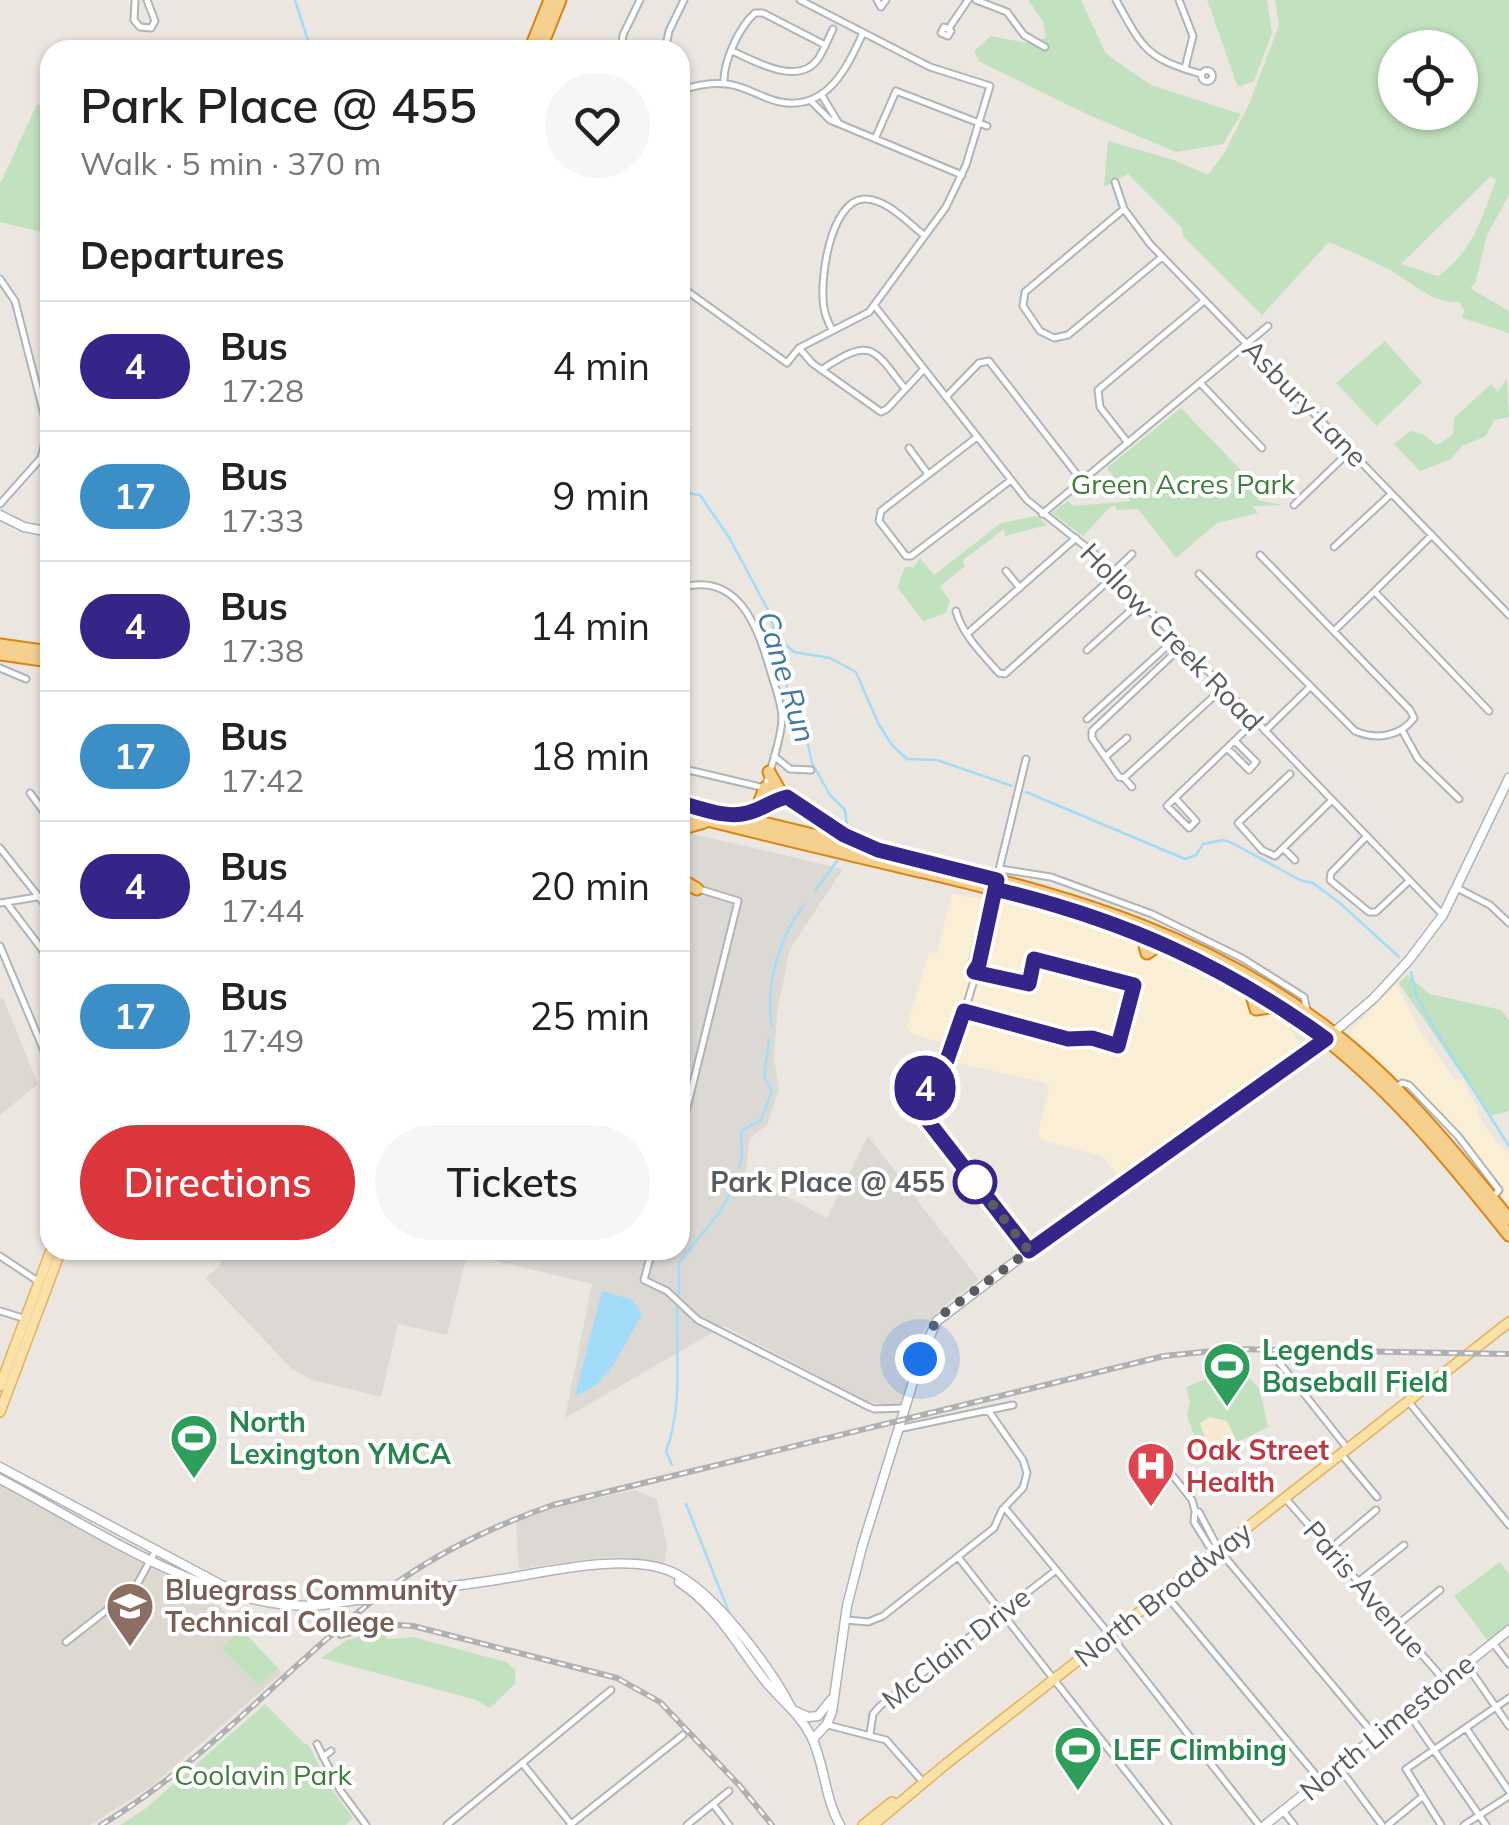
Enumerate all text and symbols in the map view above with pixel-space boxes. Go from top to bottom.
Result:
map controls [1378,30,1478,130]
button: locate [1378,30,1478,130]
button: heart [545,73,650,178]
text: Park Place @ 455 [80,75,477,135]
text: Walk · 5 min · 370 m [80,143,381,183]
text: Departures [80,231,284,279]
text: Bus [220,322,288,370]
street label: Asbury Lane [1236,331,1375,474]
text: 4 min [553,342,650,390]
text: 4 [124,344,146,388]
text: 17:28 [220,370,304,410]
text: Bus [220,452,288,500]
park label: Green Acres Park [1071,466,1296,501]
text: 9 min [553,472,650,520]
text: 17 [114,474,156,518]
text: 17:33 [220,500,304,540]
street label: Hollow Creek Road [1074,535,1271,738]
text: Bus [220,582,288,630]
text: 14 min [530,602,650,650]
text: 4 [124,604,146,648]
water label: Cane Run [749,606,825,747]
text: 17:38 [220,630,304,670]
text: Bus [220,712,288,760]
text: 18 min [530,732,650,780]
text: 17 [114,734,156,778]
text: 17:42 [220,760,304,800]
text: Bus [220,842,288,890]
text: 20 min [530,862,650,910]
text: 4 [124,864,146,908]
text: 17:44 [220,890,304,930]
text: Bus [220,972,288,1020]
text: 25 min [530,992,650,1040]
text: 17 [114,994,156,1038]
text: 17:49 [220,1020,304,1060]
line badge: 4 [892,1056,958,1120]
text: 4 [914,1066,936,1110]
button: Directions [80,1125,355,1240]
button: Tickets [375,1125,650,1240]
marker: Park Place @ 455 [954,1161,996,1203]
place label: Park Place @ 455 [710,1164,945,1199]
place label: Legends Baseball Field [1262,1332,1448,1399]
your location [895,1334,945,1384]
sports icon: Legends Baseball Field [1201,1340,1253,1408]
place label: North Lexington YMCA [229,1404,451,1471]
sports icon: North Lexington YMCA [168,1412,220,1480]
place label: Oak Street Health [1186,1432,1329,1499]
hospital icon: Oak Street Health [1125,1440,1177,1508]
street label: North Broadway [1067,1513,1258,1674]
street label: Paris Avenue [1296,1513,1434,1664]
place label: Bluegrass Community Technical College [165,1572,458,1639]
street label: McClain Drive [875,1579,1037,1716]
school or university icon: Bluegrass Community Technical College [104,1580,156,1648]
street label: North Limestone [1292,1646,1481,1808]
sports icon: LEF Climbing [1052,1724,1104,1792]
place label: LEF Climbing [1113,1732,1287,1767]
park label: Coolavin Park [174,1757,352,1792]

